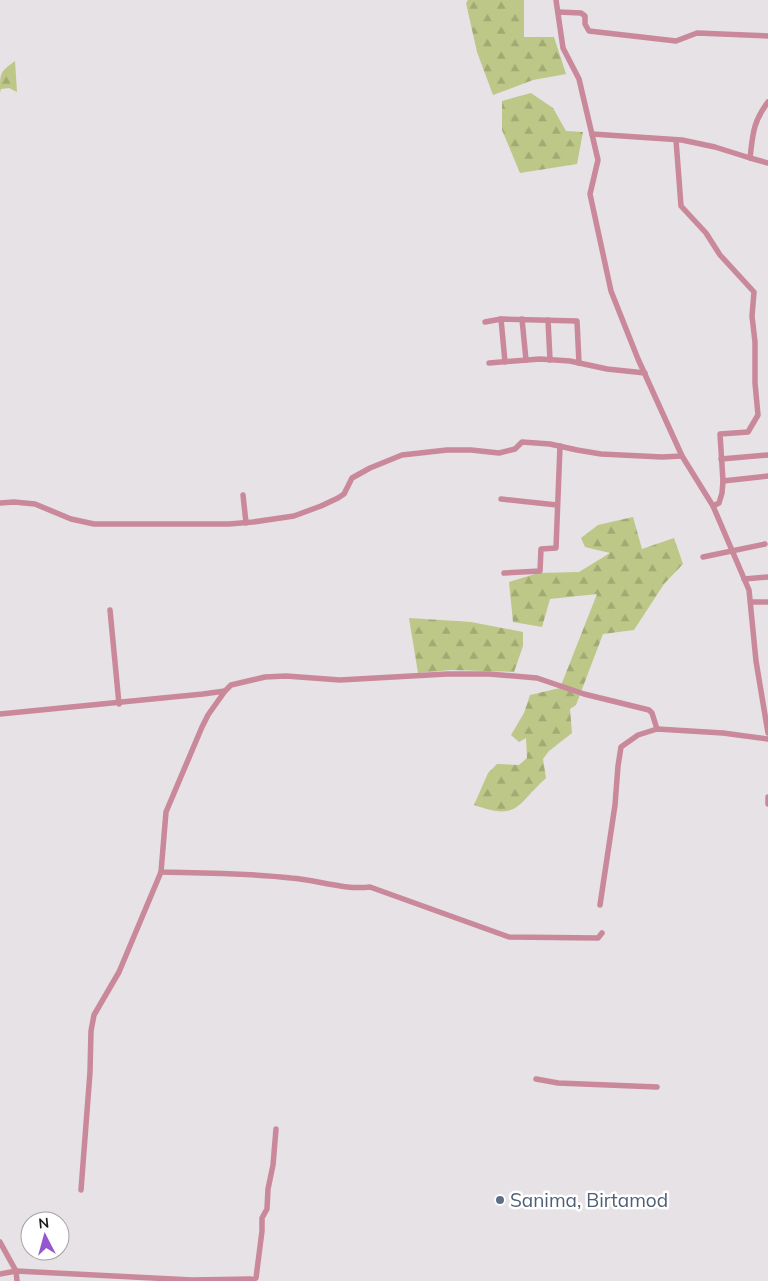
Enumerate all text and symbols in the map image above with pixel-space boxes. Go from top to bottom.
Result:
place label: Sanima, Birtamod [510,1188,668,1212]
marker: Sanima, Birtamod [494,1194,506,1206]
north arrow [20,1211,70,1261]
text: N [37,1214,50,1233]

